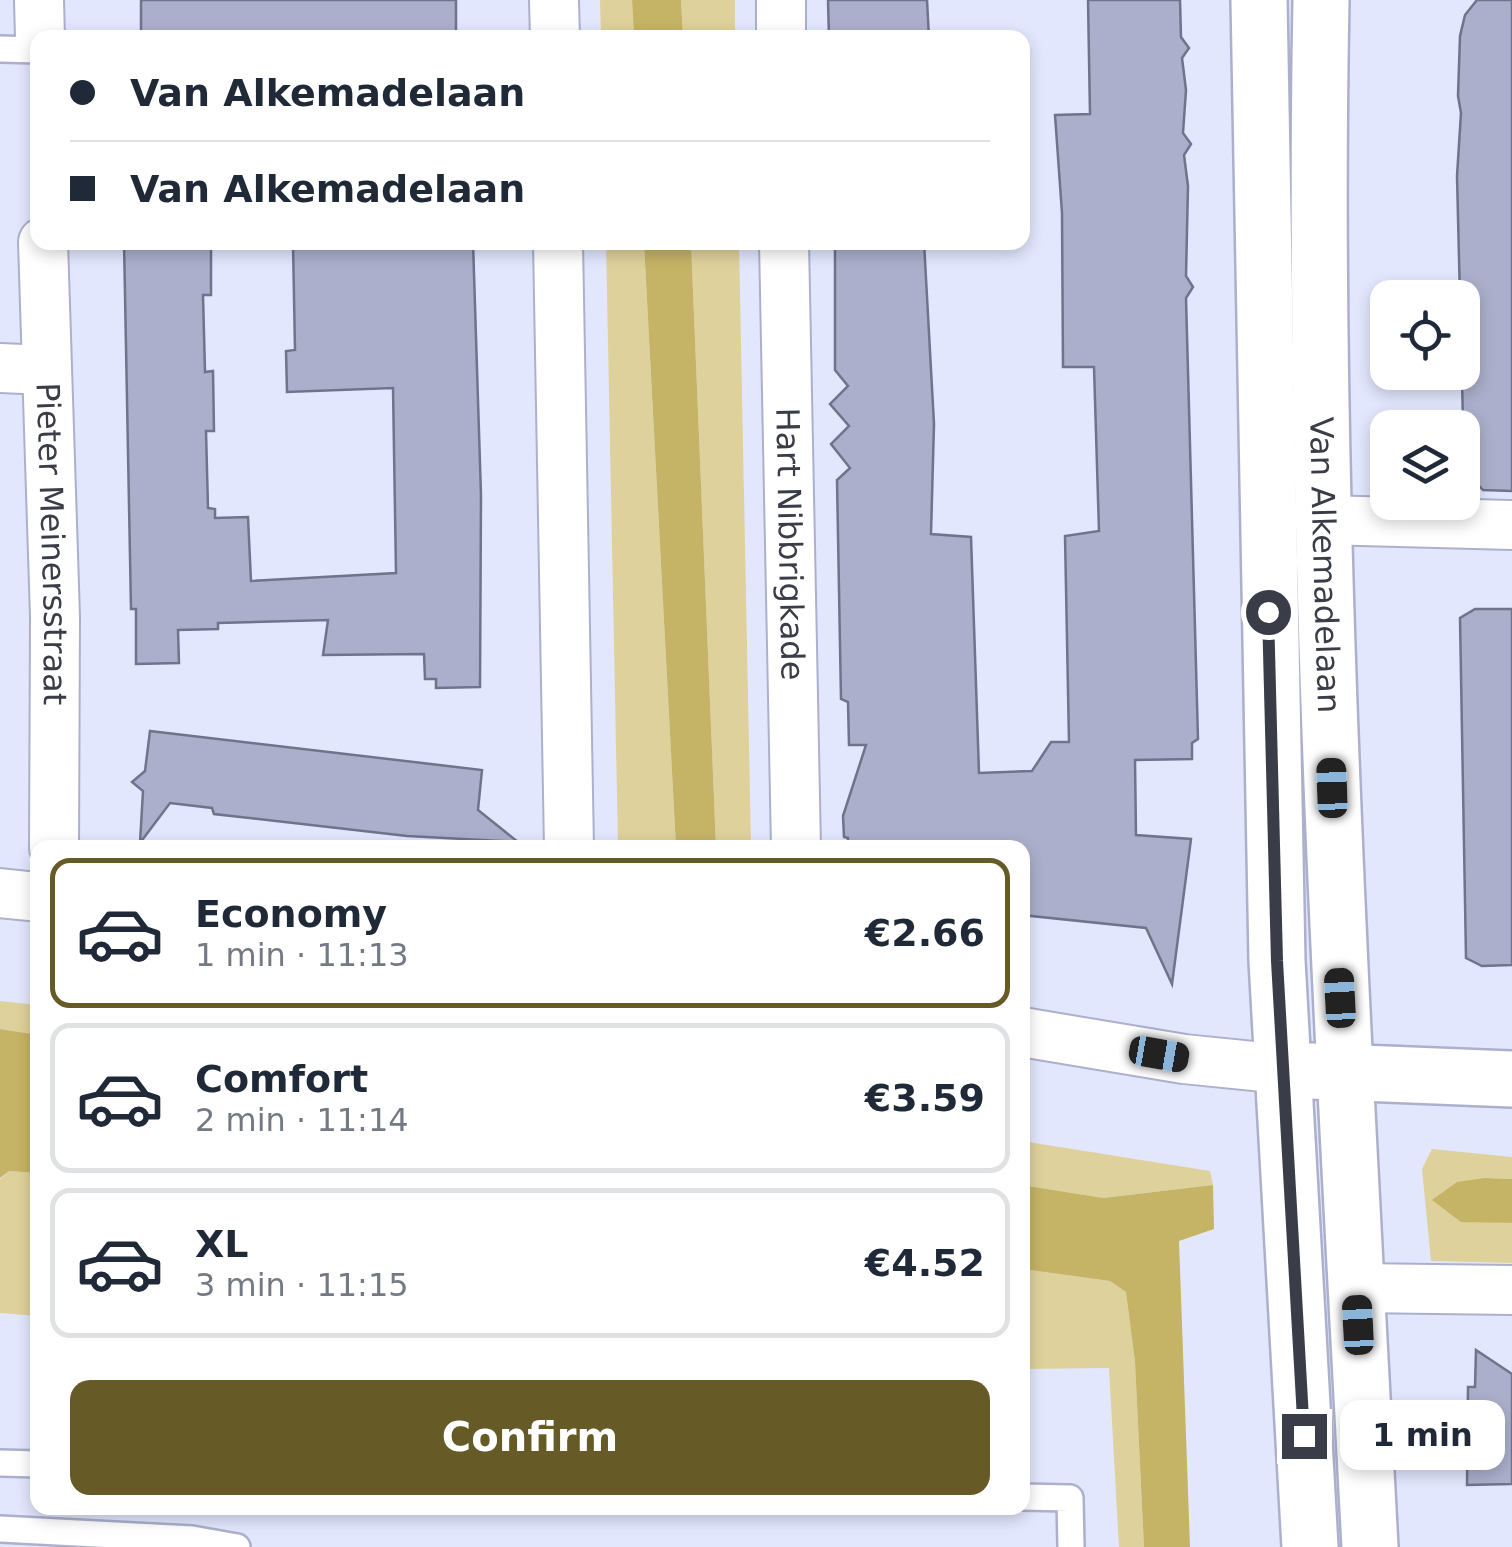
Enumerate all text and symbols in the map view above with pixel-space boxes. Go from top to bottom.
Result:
text: Van Alkemadelaan [130,71,525,115]
text: Van Alkemadelaan [130,167,525,211]
map controls [1370,280,1480,520]
button: locate [1370,280,1480,390]
street label: Pieter Meinersstraat [29,382,74,705]
street label: Hart Nibbrigkade [768,407,812,681]
button: layers [1370,410,1480,520]
street label: Van Alkemadelaan [1302,416,1348,714]
route start [1246,590,1291,635]
car [1316,757,1348,819]
icon: car [75,888,165,978]
text: Economy [195,892,387,936]
text: €2.66 [865,911,985,955]
text: 1 min · 11:13 [195,936,409,974]
car [1323,967,1357,1029]
car [1127,1034,1191,1074]
icon: car [75,1053,165,1143]
text: Comfort [195,1057,368,1101]
text: €3.59 [865,1076,985,1120]
text: 2 min · 11:14 [195,1101,409,1139]
icon: car [75,1218,165,1308]
text: XL [195,1222,249,1266]
text: €4.52 [865,1241,985,1285]
text: 3 min · 11:15 [195,1266,409,1304]
car [1341,1294,1375,1356]
button: Confirm [70,1380,990,1495]
callout: 1 min [1339,1401,1504,1471]
route end [1282,1414,1327,1459]
text: 1 min [1372,1416,1473,1454]

